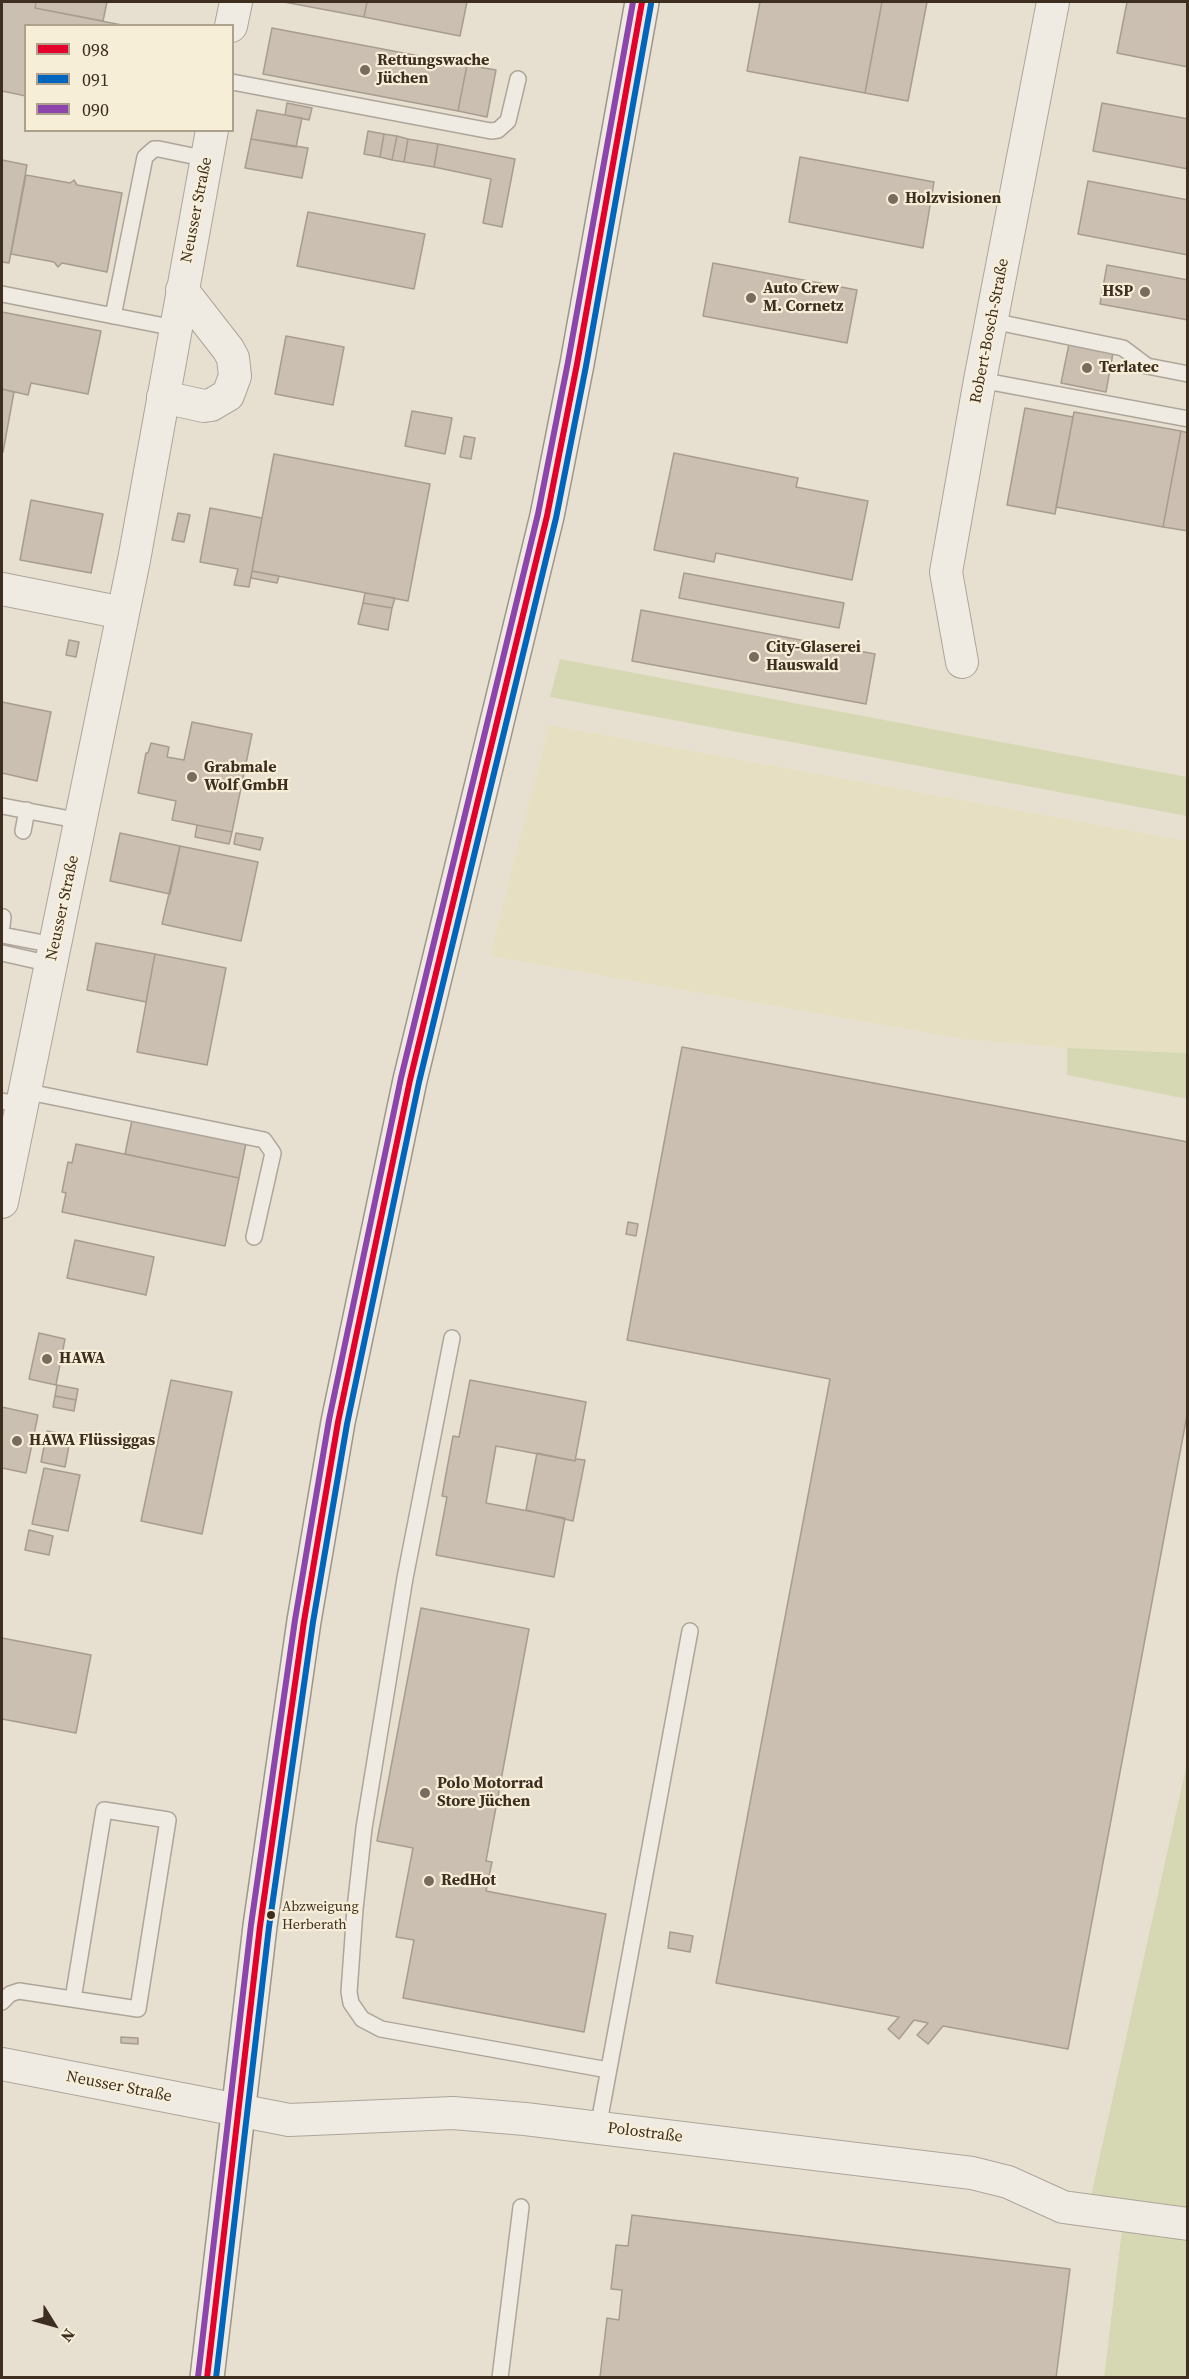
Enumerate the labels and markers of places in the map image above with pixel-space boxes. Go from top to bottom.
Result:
place label: Rettungswache Jüchen [377,51,489,89]
marker: Rettungswache Jüchen [358,63,372,77]
place label: Holzvisionen [905,189,1001,209]
marker: Holzvisionen [886,192,900,206]
place label: Auto Crew M. Cornetz [763,279,843,317]
place label: HSP [1102,282,1133,302]
marker: HSP [1138,285,1152,299]
marker: Auto Crew M. Cornetz [744,291,758,305]
place label: Terlatec [1099,358,1159,378]
marker: Terlatec [1080,361,1094,375]
place label: City-Glaserei Hauswald [766,638,861,676]
marker: City-Glaserei Hauswald [747,650,761,664]
place label: Grabmale Wolf GmbH [204,758,289,796]
marker: Grabmale Wolf GmbH [185,770,199,784]
place label: HAWA [59,1349,105,1369]
marker: HAWA [40,1352,54,1366]
place label: HAWA Flüssiggas [29,1431,155,1451]
marker: HAWA Flüssiggas [10,1434,24,1448]
place label: Polo Motorrad Store Jüchen [437,1774,543,1812]
marker: Polo Motorrad Store Jüchen [418,1786,432,1800]
place label: RedHot [441,1871,496,1891]
marker: RedHot [422,1874,436,1888]
place label: Abzweigung Herberath [282,1899,359,1931]
marker: Abzweigung Herberath [265,1909,277,1921]

